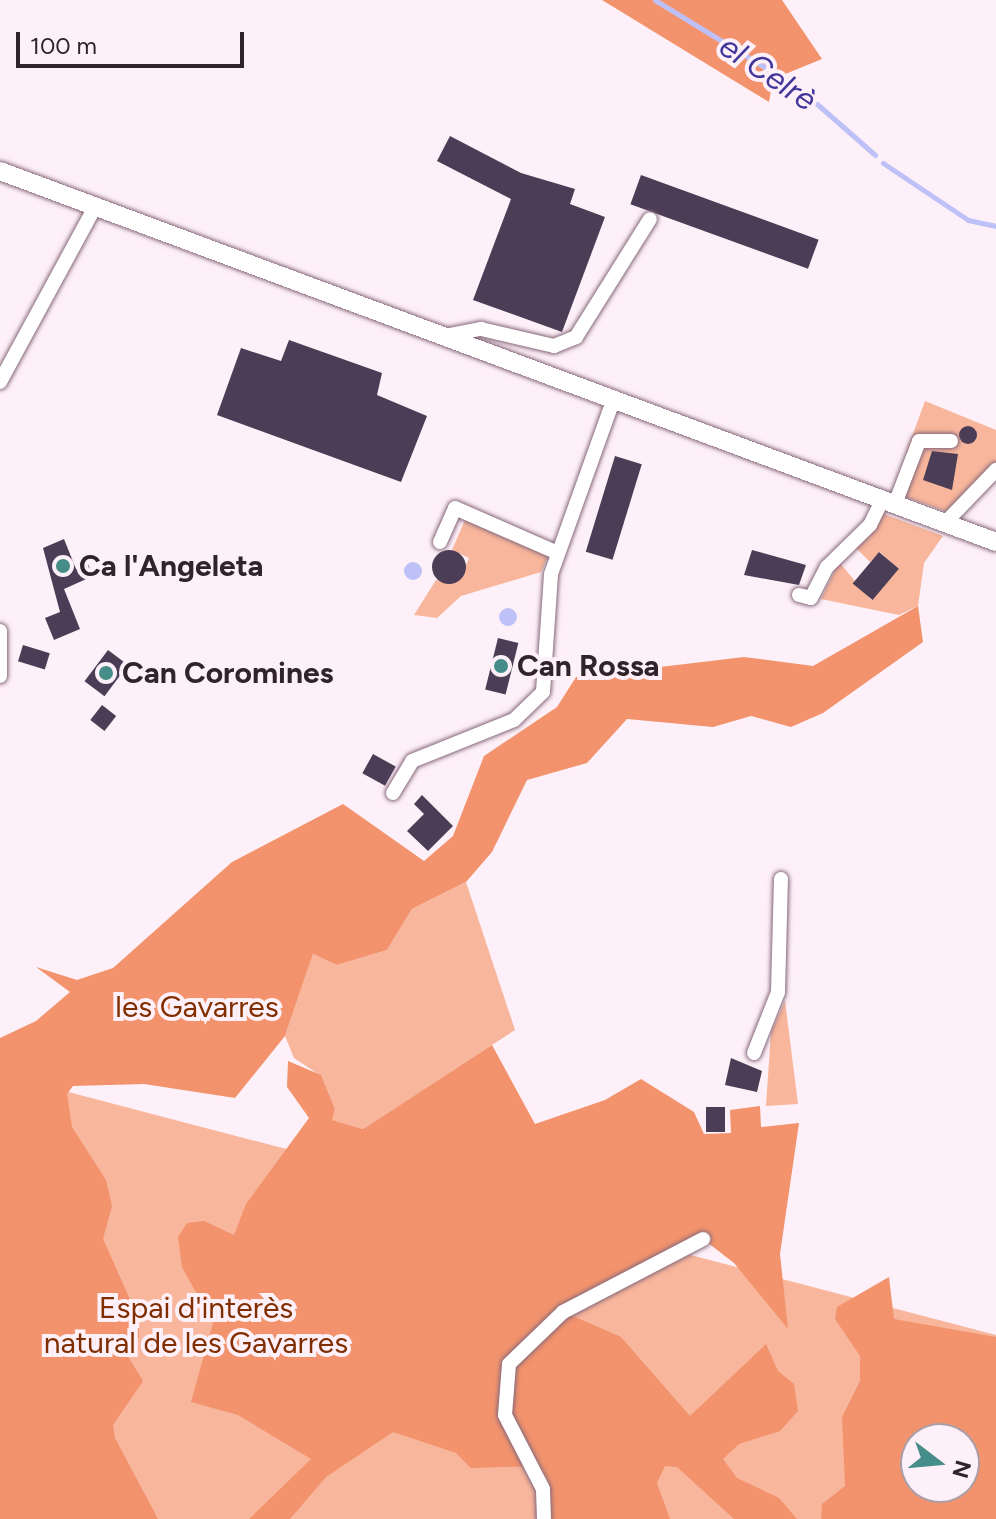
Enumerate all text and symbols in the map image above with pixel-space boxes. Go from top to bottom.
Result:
scale bar [20,16,248,66]
water label: el Celrè [712,27,824,119]
text: 100 m [30,31,97,60]
place label: Ca l'Angeleta [79,548,263,584]
marker: Ca l'Angeleta [54,557,72,575]
place label: Can Rossa [517,648,660,684]
place label: Can Coromines [122,655,334,691]
marker: Can Rossa [492,657,510,675]
marker: Can Coromines [97,664,115,682]
park label: les Gavarres [115,989,279,1025]
park label: Espai d'interès natural de les Gavarres [44,1290,348,1360]
north arrow [900,1423,980,1503]
text: N [946,1457,977,1481]

